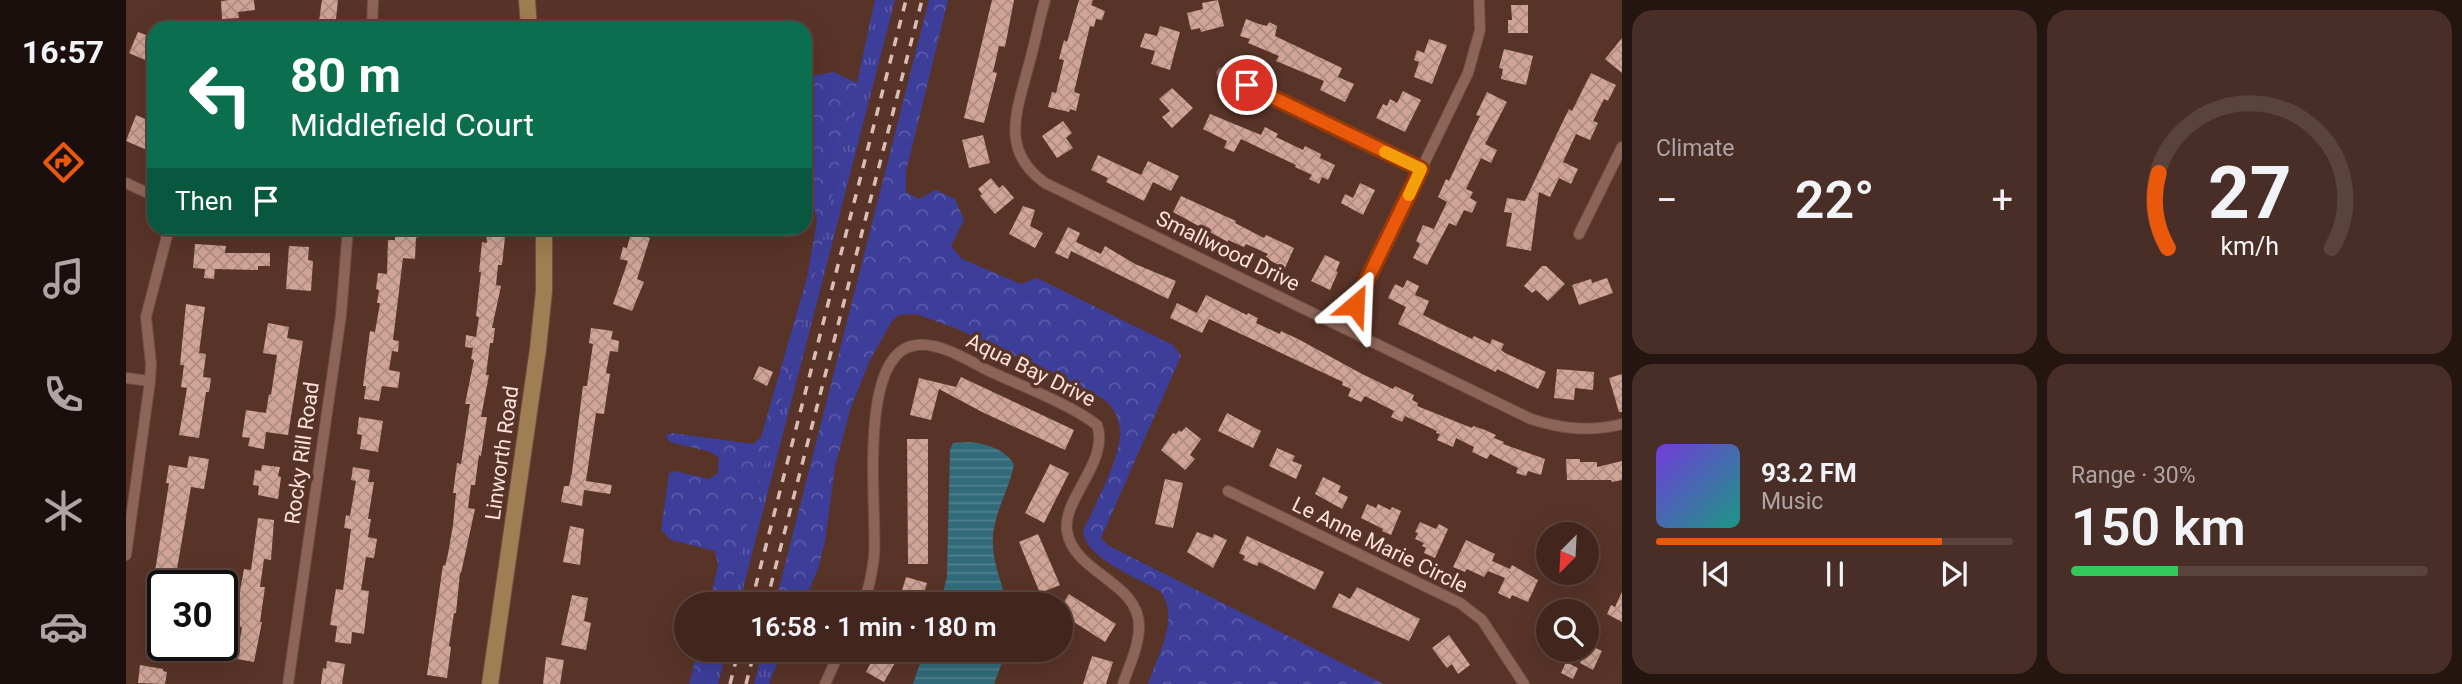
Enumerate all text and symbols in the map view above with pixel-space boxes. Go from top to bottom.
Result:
text: 16:57 [22,33,104,71]
text: 80 m [290,47,401,104]
icon: left [175,49,266,140]
pin [1217,55,1277,115]
icon: arrive [1228,66,1266,104]
text: Middlefield Court [290,106,534,144]
text: Climate [1656,135,1735,162]
icon: directions [39,138,88,187]
text: 27 [2208,150,2291,236]
text: 22° [1795,170,1874,231]
text: − [1656,178,1678,222]
text: + [1991,178,2013,222]
icon: arrive [247,182,285,220]
text: Then [175,186,233,216]
street label: Smallwood Drive [1152,206,1304,296]
text: km/h [2220,232,2279,261]
icon: music [39,254,88,303]
position arrow [1318,268,1392,342]
street label: Aqua Bay Drive [963,328,1099,412]
icon: phone [39,370,88,419]
street label: Rocky Rill Road [280,380,324,526]
street label: Linworth Road [481,384,523,522]
text: 93.2 FM [1761,458,1857,488]
text: Range · 30% [2071,462,2196,489]
icon: climate [39,486,88,535]
text: Music [1761,488,1823,515]
street label: Le Anne Marie Circle [1288,492,1472,598]
text: 150 km [2071,497,2246,558]
north arrow [1536,522,1600,584]
map controls [1536,522,1599,662]
icon: previous [1697,555,1735,593]
icon: pause [1816,555,1854,593]
icon: next [1935,555,1973,593]
speed limit sign: 30 [147,570,238,661]
button: search [1536,599,1599,662]
icon: car [39,602,88,651]
text: 16:58 · 1 min · 180 m [750,612,997,642]

